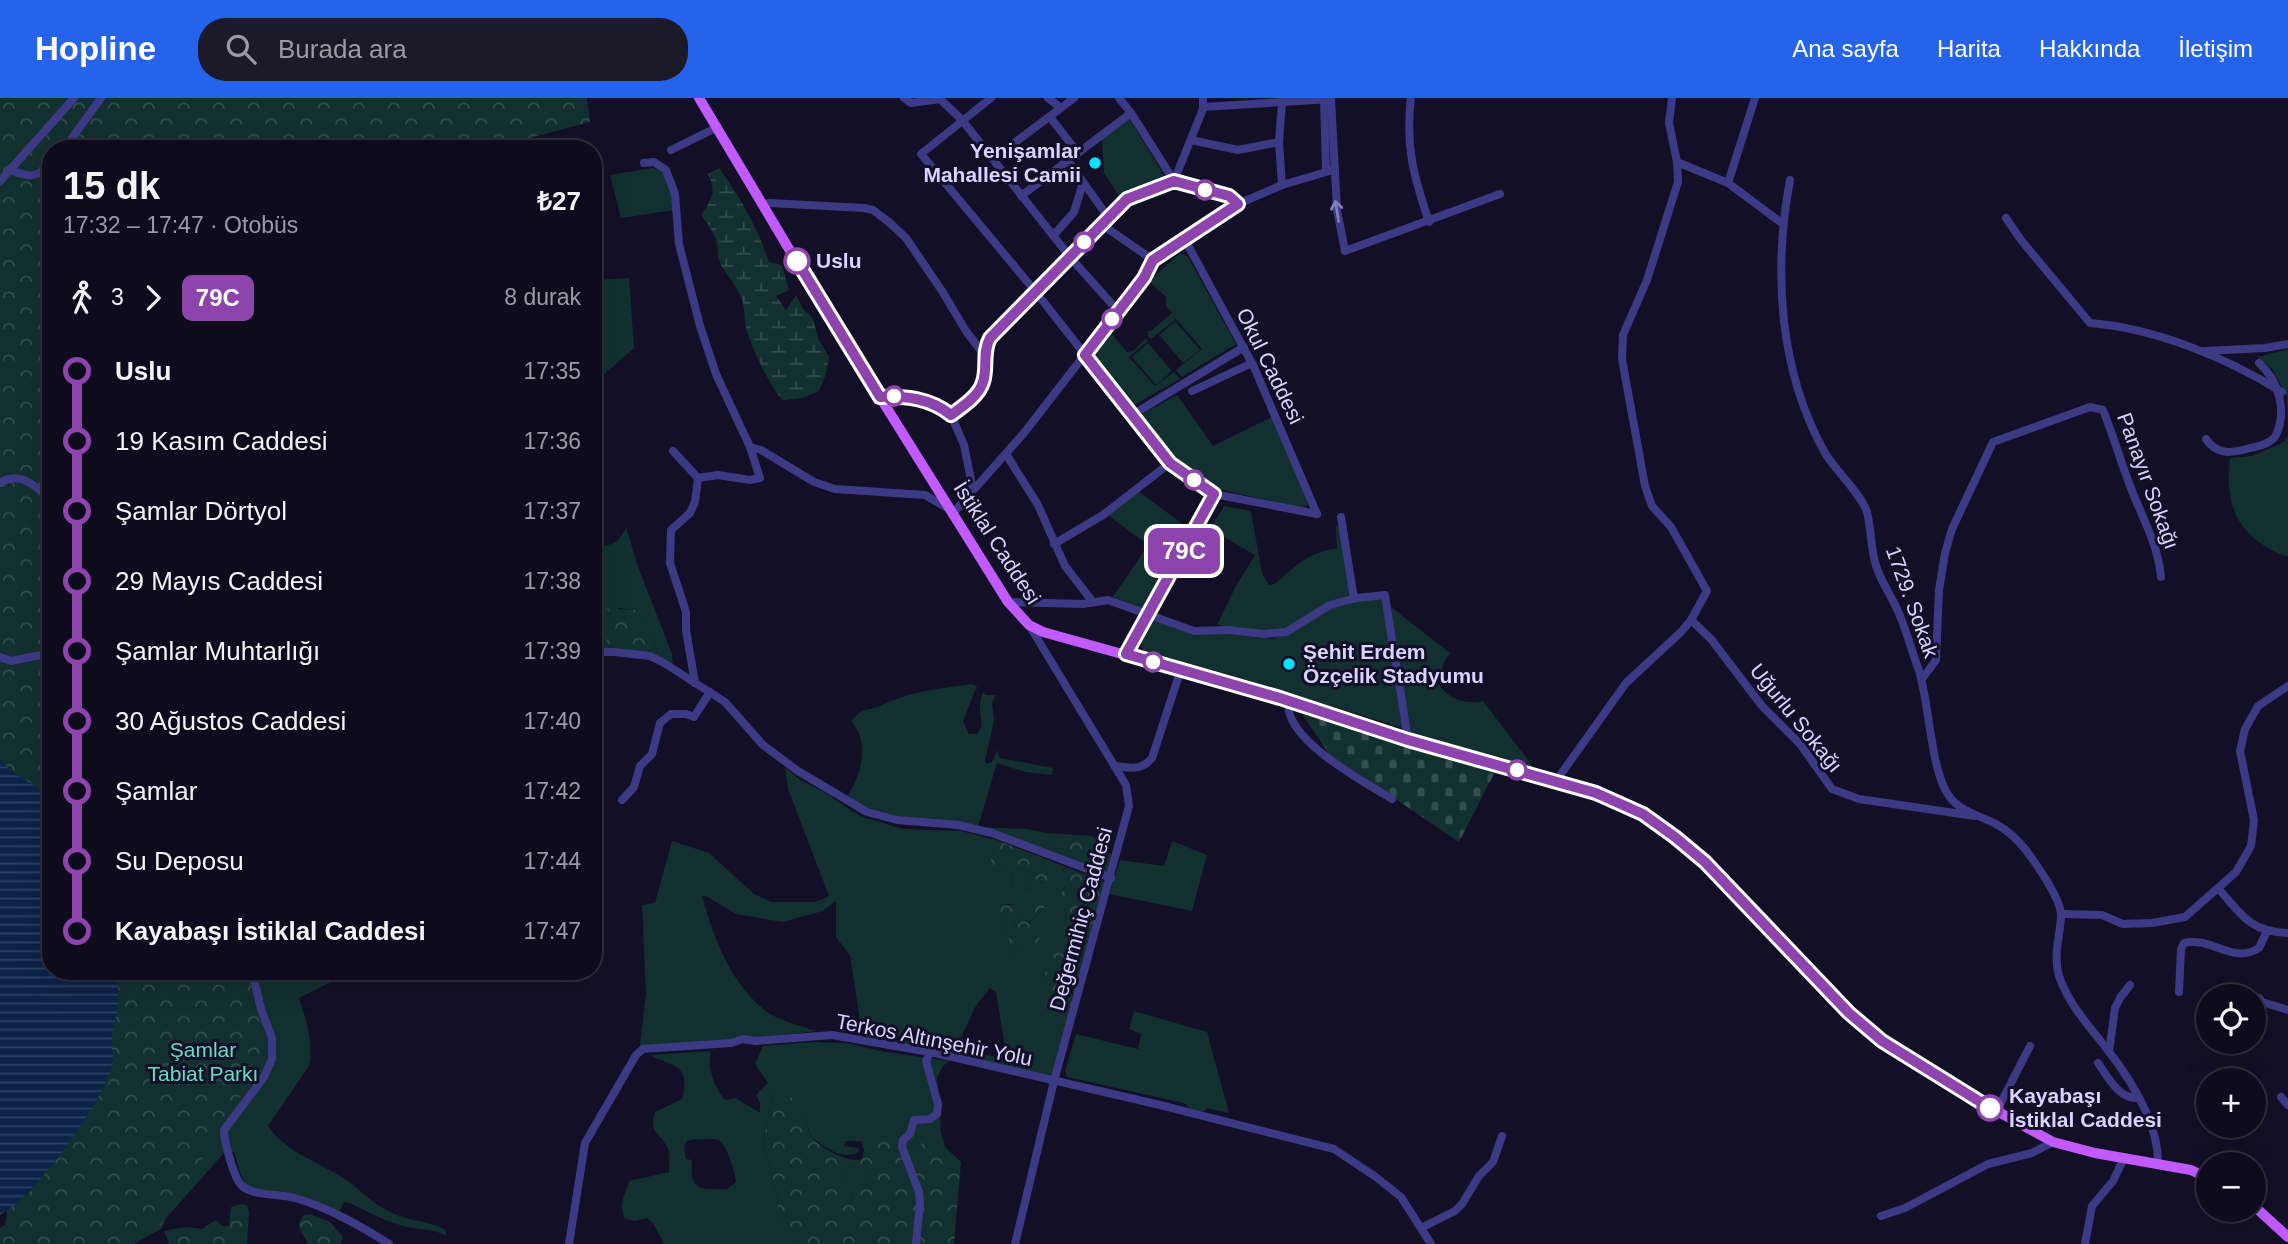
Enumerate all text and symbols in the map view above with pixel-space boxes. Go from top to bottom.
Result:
search box [198,18,688,81]
text: Hopline [35,30,156,67]
icon: search [222,30,260,68]
text: Burada ara [278,34,407,64]
text: Ana sayfa [1792,35,1899,62]
text: Harita [1937,35,2001,62]
text: Hakkında [2039,35,2140,62]
text: İletişim [2178,35,2253,62]
place label: Yenişamlar Mahallesi Camii [923,139,1081,186]
marker: Yenişamlar Mahallesi Camii [1087,155,1103,171]
text: 15 dk [63,165,160,207]
unlabelled marker [1195,180,1215,200]
text: ₺27 [537,186,581,216]
one-way arrow [1331,200,1344,223]
text: 17:32 – 17:47 · Otobüs [63,212,298,238]
unlabelled marker [1074,232,1094,252]
marker: Uslu [784,248,810,274]
place label: Uslu [816,249,862,272]
icon: walk [63,279,101,317]
icon: forward [134,279,172,317]
text: 3 [111,284,124,310]
text: 79C [196,284,240,311]
text: 8 durak [504,284,581,310]
street label: Okul Caddesi [1232,304,1308,427]
unlabelled marker [1102,309,1122,329]
text: Uslu [115,356,171,386]
text: 17:35 [523,358,581,384]
unlabelled marker [884,386,904,406]
street label: Panayır Sokağı [2113,409,2184,552]
text: 19 Kasım Caddesi [115,426,327,456]
text: 17:36 [523,428,581,454]
unlabelled marker [1184,470,1204,490]
street label: İstiklal Caddesi [949,477,1046,608]
text: Şamlar Dörtyol [115,496,287,526]
text: 17:37 [523,498,581,524]
line badge: 79C [1144,528,1224,574]
text: 79C [1162,537,1206,564]
street label: 1729. Sokak [1882,543,1943,661]
text: 29 Mayıs Caddesi [115,566,323,596]
text: 17:38 [523,568,581,594]
text: Şamlar Muhtarlığı [115,636,320,666]
text: 17:39 [523,638,581,664]
place label: Şehit Erdem Özçelik Stadyumu [1303,640,1484,687]
unlabelled marker [1143,652,1163,672]
marker: Şehit Erdem Özçelik Stadyumu [1281,656,1297,672]
street label: Uğurlu Sokağı [1746,659,1847,777]
text: 30 Ağustos Caddesi [115,706,346,736]
text: 17:40 [523,708,581,734]
unlabelled marker [1507,760,1527,780]
text: Şamlar [115,776,197,806]
text: 17:42 [523,778,581,804]
street label: Değermihiç Caddesi [1045,825,1116,1013]
text: Su Deposu [115,846,244,876]
text: 17:44 [523,848,581,874]
text: Kayabaşı İstiklal Caddesi [115,916,426,946]
text: 17:47 [523,918,581,944]
map controls [2196,984,2266,1222]
button: locate [2196,984,2266,1054]
street label: Terkos Altınşehir Yolu [834,1009,1034,1070]
park label: Şamlar Tabiat Parkı [148,1038,258,1085]
button: + [2196,1068,2266,1138]
place label: Kayabaşı İstiklal Caddesi [2009,1084,2162,1131]
marker: Kayabaşı İstiklal Caddesi [1977,1095,2003,1121]
button: − [2196,1152,2266,1222]

